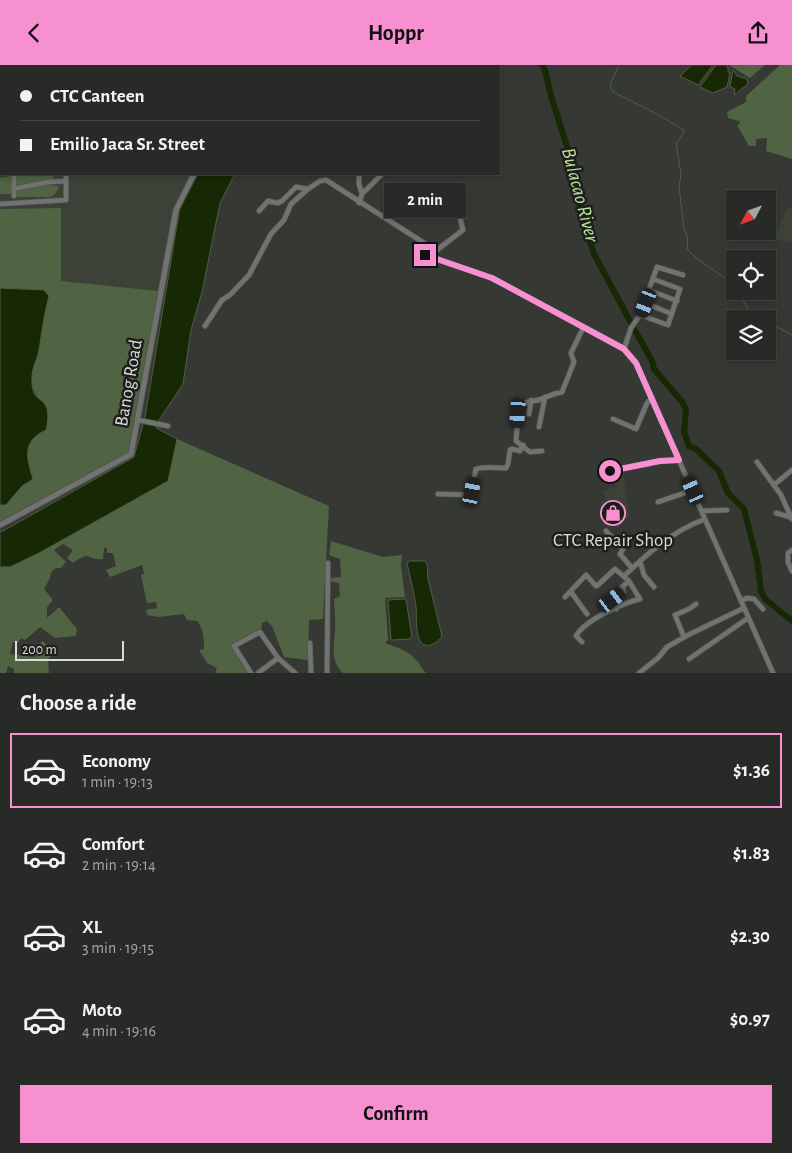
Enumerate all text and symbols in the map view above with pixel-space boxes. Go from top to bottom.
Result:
icon: back [20,19,48,47]
icon: share [744,19,772,47]
text: Hoppr [368,22,424,44]
text: CTC Canteen [50,87,145,106]
text: Emilio Jaca Sr. Street [50,135,205,154]
water label: Bulacao River [558,146,602,245]
callout: 2 min [384,183,466,217]
north arrow [726,190,776,240]
map controls [726,190,776,360]
text: 2 min [407,192,443,208]
route end [414,244,436,266]
button: locate [726,250,776,300]
car [633,286,658,320]
button: layers [726,310,776,360]
street label: Banog Road [112,338,146,428]
car [509,398,526,428]
route start [599,460,621,482]
car [680,473,705,507]
car [461,476,482,508]
shop icon: CTC Repair Shop [600,500,626,526]
place label: CTC Repair Shop [553,531,673,550]
car [595,585,628,615]
scale bar [15,638,124,661]
text: 200 m [22,643,57,657]
text: Choose a ride [20,692,136,714]
icon: car [22,748,67,793]
text: Economy [82,752,151,771]
text: $1.36 [733,761,770,780]
text: 1 min · 19:13 [82,774,153,790]
icon: car [22,831,67,876]
text: Comfort [82,835,144,854]
text: $1.83 [733,844,770,863]
text: 2 min · 19:14 [82,857,156,873]
icon: car [22,914,67,959]
text: XL [82,918,102,937]
text: $2.30 [730,927,770,946]
text: 3 min · 19:15 [82,940,154,956]
icon: car [22,997,67,1042]
text: Moto [82,1001,122,1020]
text: $0.97 [730,1010,770,1029]
text: 4 min · 19:16 [82,1023,156,1039]
button: Confirm [20,1085,772,1143]

